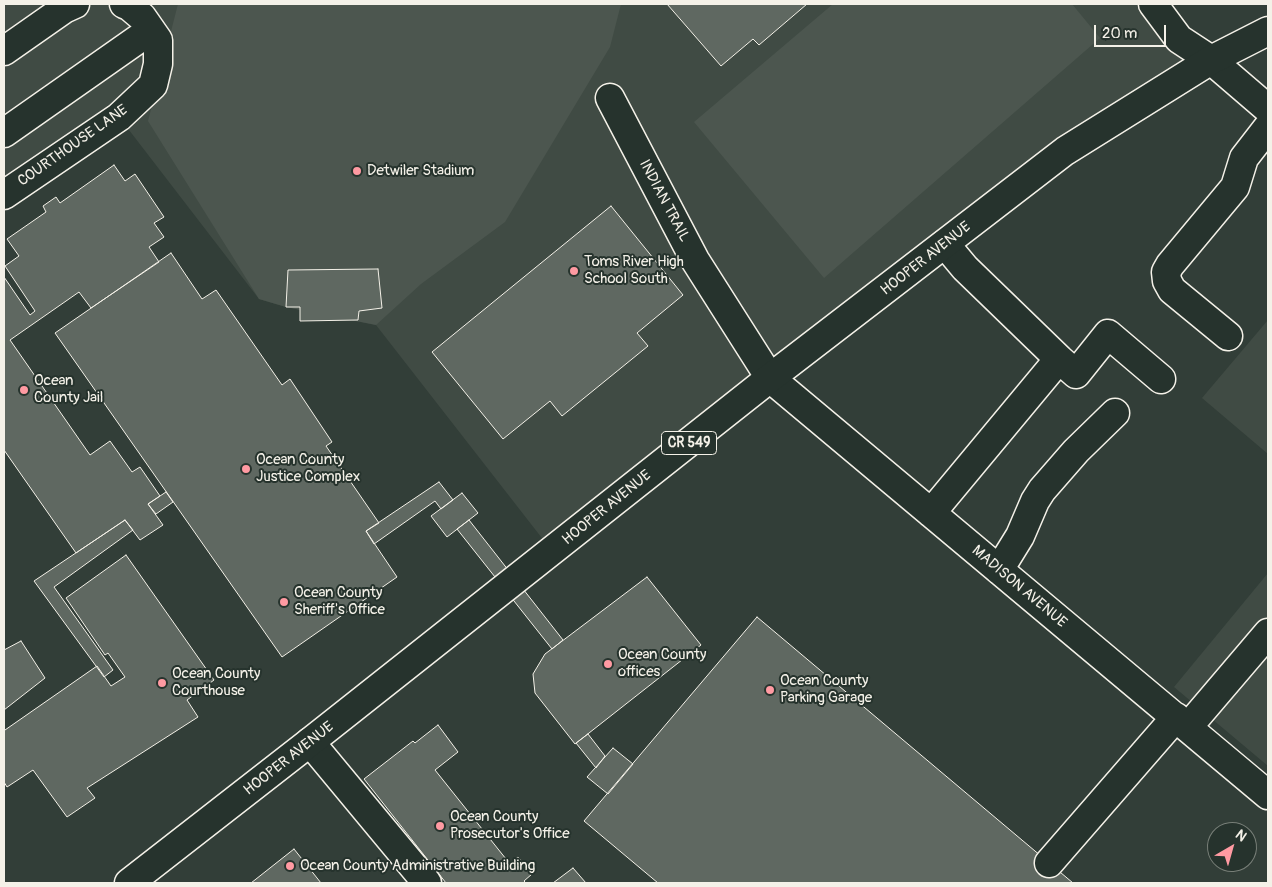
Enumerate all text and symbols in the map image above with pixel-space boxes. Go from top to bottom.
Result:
scale bar [1097,15,1170,47]
text: 20 m [1102,24,1137,43]
street label: COURTHOUSE LANE [15,101,131,191]
street label: INDIAN TRAIL [635,157,693,245]
place label: Detwiler Stadium [367,162,474,180]
marker: Detwiler Stadium [351,165,363,177]
street label: HOOPER AVENUE [877,218,975,300]
place label: Toms River High School South [584,253,684,288]
marker: Toms River High School South [568,265,580,277]
place label: Ocean County Jail [34,372,103,407]
marker: Ocean County Jail [18,384,30,396]
road number: CR 549 [662,432,716,454]
place label: Ocean County Justice Complex [256,451,360,486]
marker: Ocean County Justice Complex [240,463,252,475]
street label: HOOPER AVENUE [559,467,655,549]
street label: MADISON AVENUE [968,542,1070,632]
place label: Ocean County Sheriff's Office [294,584,385,619]
marker: Ocean County Sheriff's Office [278,596,290,608]
place label: Ocean County offices [618,646,706,681]
marker: Ocean County offices [602,658,614,670]
place label: Ocean County Courthouse [172,665,260,700]
place label: Ocean County Parking Garage [780,672,872,707]
marker: Ocean County Courthouse [156,677,168,689]
marker: Ocean County Parking Garage [764,684,776,696]
street label: HOOPER AVENUE [240,718,338,800]
place label: Ocean County Prosecutor's Office [450,808,570,843]
marker: Ocean County Prosecutor's Office [434,820,446,832]
north arrow [1207,822,1257,872]
text: N [1232,826,1250,845]
place label: Ocean County Administrative Building [300,857,535,875]
marker: Ocean County Administrative Building [284,860,296,872]

